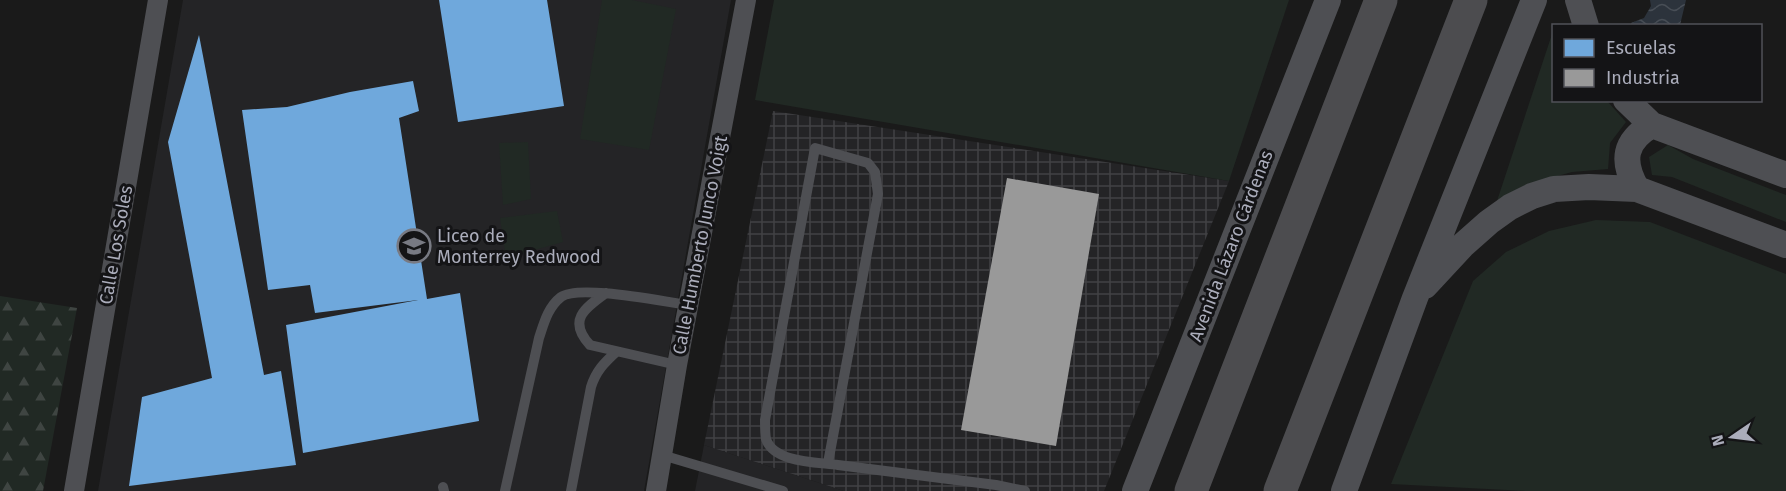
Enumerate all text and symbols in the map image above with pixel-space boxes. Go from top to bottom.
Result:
legend [1552,24,1762,102]
text: Escuelas [1606,37,1676,59]
text: Industria [1606,67,1680,89]
street label: Calle Humberto Junco Voigt [668,133,732,356]
street label: Avenida Lázaro Cárdenas [1184,147,1278,345]
street label: Calle Los Soles [95,184,137,306]
place label: Liceo de Monterrey Redwood [437,225,601,268]
school or university icon: Liceo de Monterrey Redwood [396,228,432,264]
north arrow [1702,407,1762,467]
text: N [1707,433,1728,448]

